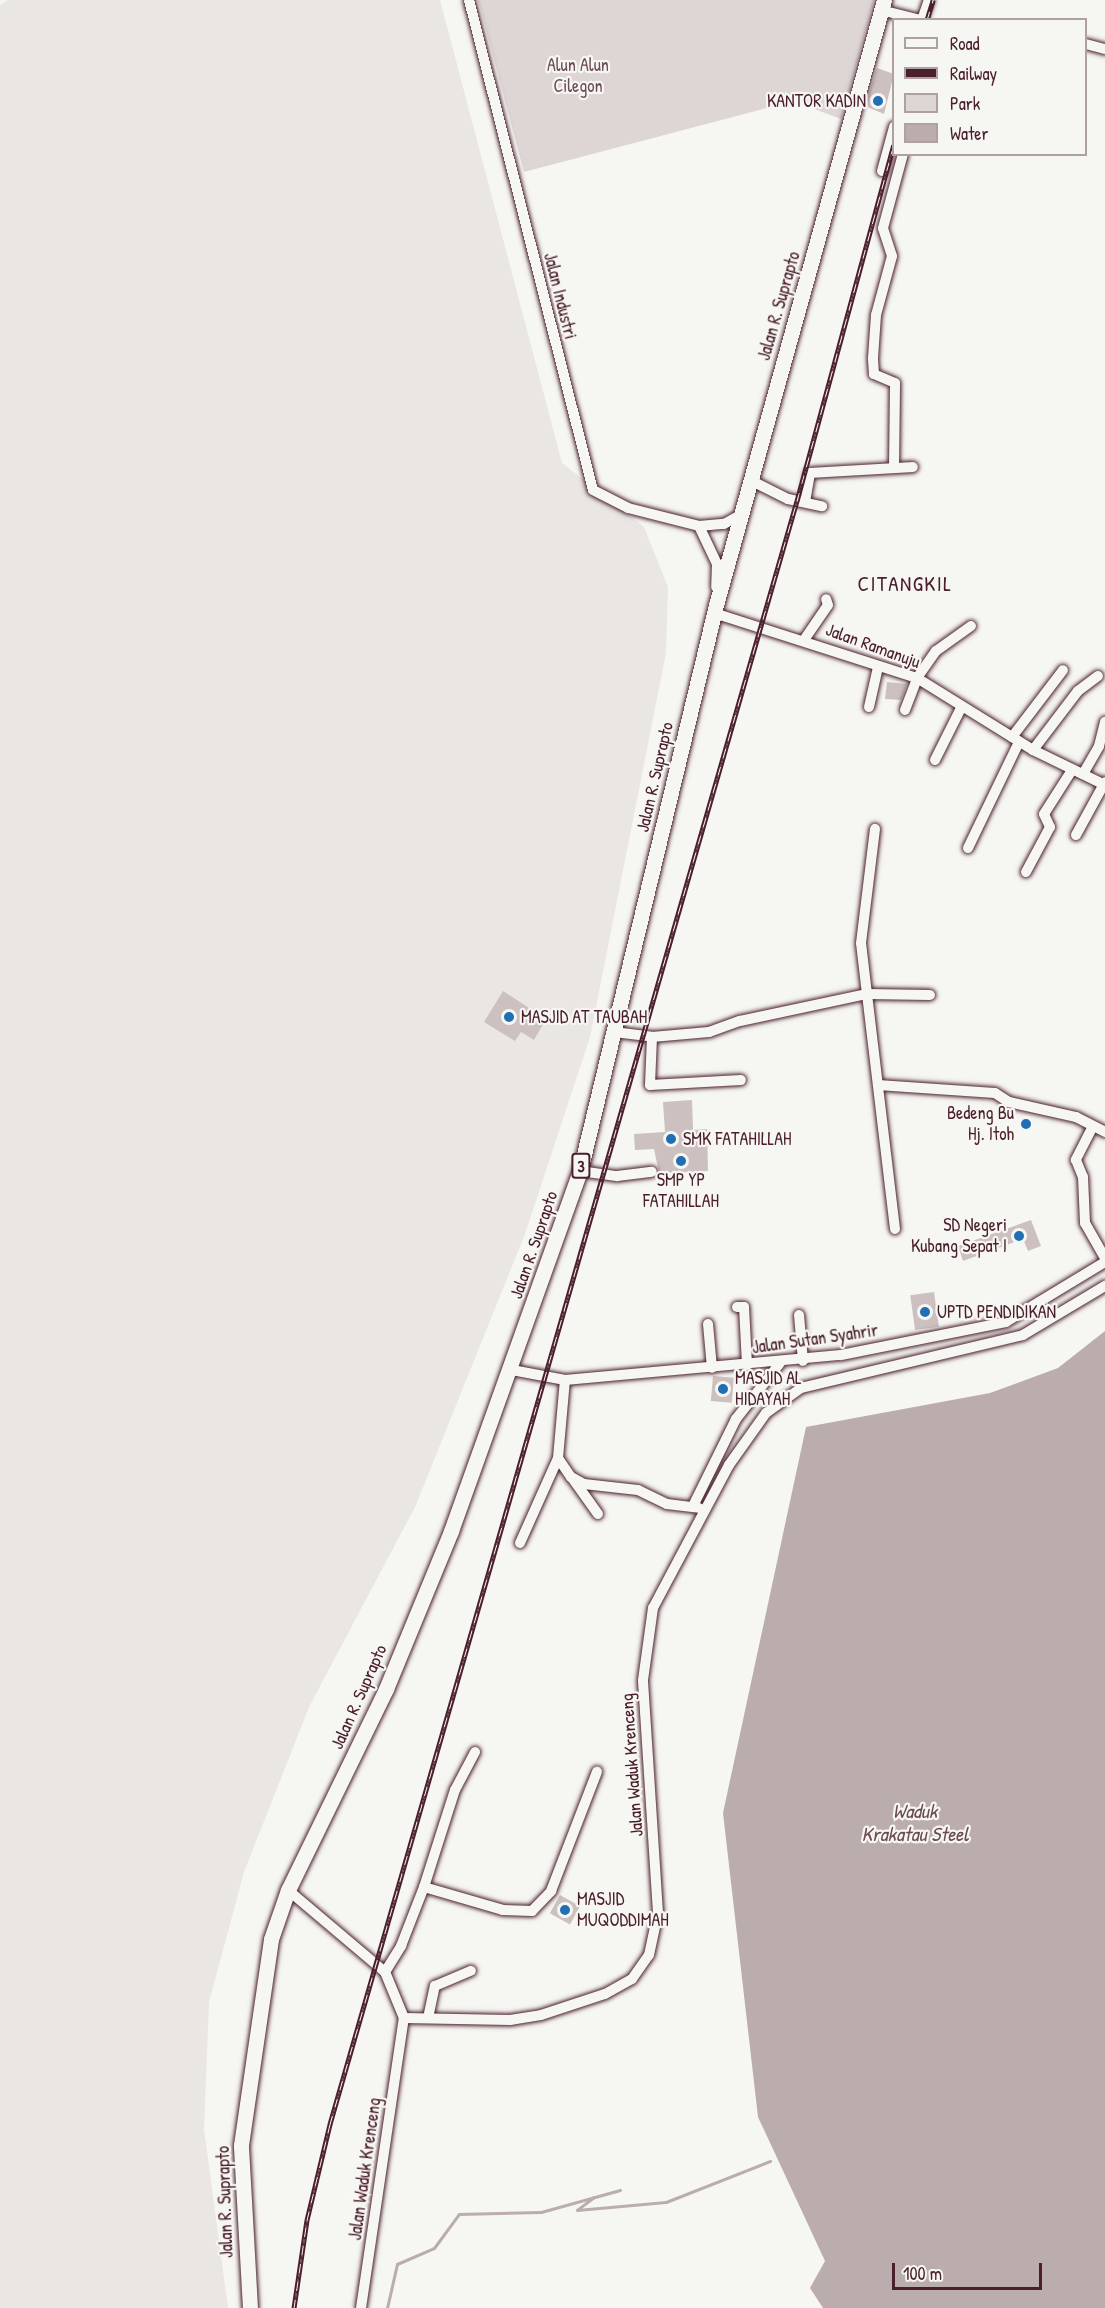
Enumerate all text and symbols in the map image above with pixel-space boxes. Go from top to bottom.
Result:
legend [892,18,1087,156]
text: Road [950,31,980,56]
park label: Alun Alun Cilegon [547,55,609,98]
text: Railway [950,61,997,86]
place label: KANTOR KADIN [767,90,866,112]
text: Park [950,91,980,116]
marker: KANTOR KADIN [871,94,885,108]
text: Water [950,121,988,146]
street label: Jalan R. Suprapto [753,249,805,363]
street label: Jalan Industri [539,250,581,342]
district label: CITANGKIL [857,571,953,597]
street label: Jalan Ramanuju [823,619,923,673]
street label: Jalan R. Suprapto [632,720,678,834]
place label: MASJID AT TAUBAH [521,1006,647,1028]
marker: MASJID AT TAUBAH [502,1010,516,1024]
place label: Bedeng Bu Hj. Itoh [947,1103,1014,1146]
marker: Bedeng Bu Hj. Itoh [1019,1117,1033,1131]
place label: SMK FATAHILLAH [683,1128,792,1150]
marker: SMK FATAHILLAH [664,1132,678,1146]
road number: 3 [570,1153,592,1179]
marker: SMP YP FATAHILLAH [674,1154,688,1168]
place label: SMP YP FATAHILLAH [643,1170,719,1212]
street label: Jalan R. Suprapto [506,1188,562,1302]
place label: SD Negeri Kubang Sepat I [911,1215,1007,1258]
marker: SD Negeri Kubang Sepat I [1012,1229,1026,1243]
place label: UPTD PENDIDIKAN [937,1301,1056,1323]
marker: UPTD PENDIDIKAN [918,1305,932,1319]
street label: Jalan Sutan Syahrir [751,1319,879,1359]
place label: MASJID AL HIDAYAH [735,1368,802,1410]
marker: MASJID AL HIDAYAH [716,1382,730,1396]
street label: Jalan R. Suprapto [326,1641,392,1753]
street label: Jalan Waduk Krenceng [616,1693,648,1837]
water label: Waduk Krakatau Steel [862,1799,968,1846]
place label: MASJID MUQODDIMAH [577,1889,669,1932]
marker: MASJID MUQODDIMAH [558,1903,572,1917]
street label: Jalan Waduk Krenceng [344,2096,386,2242]
street label: Jalan R. Suprapto [212,2146,238,2258]
scale bar [895,2251,1045,2289]
text: 100 m [903,2261,942,2286]

